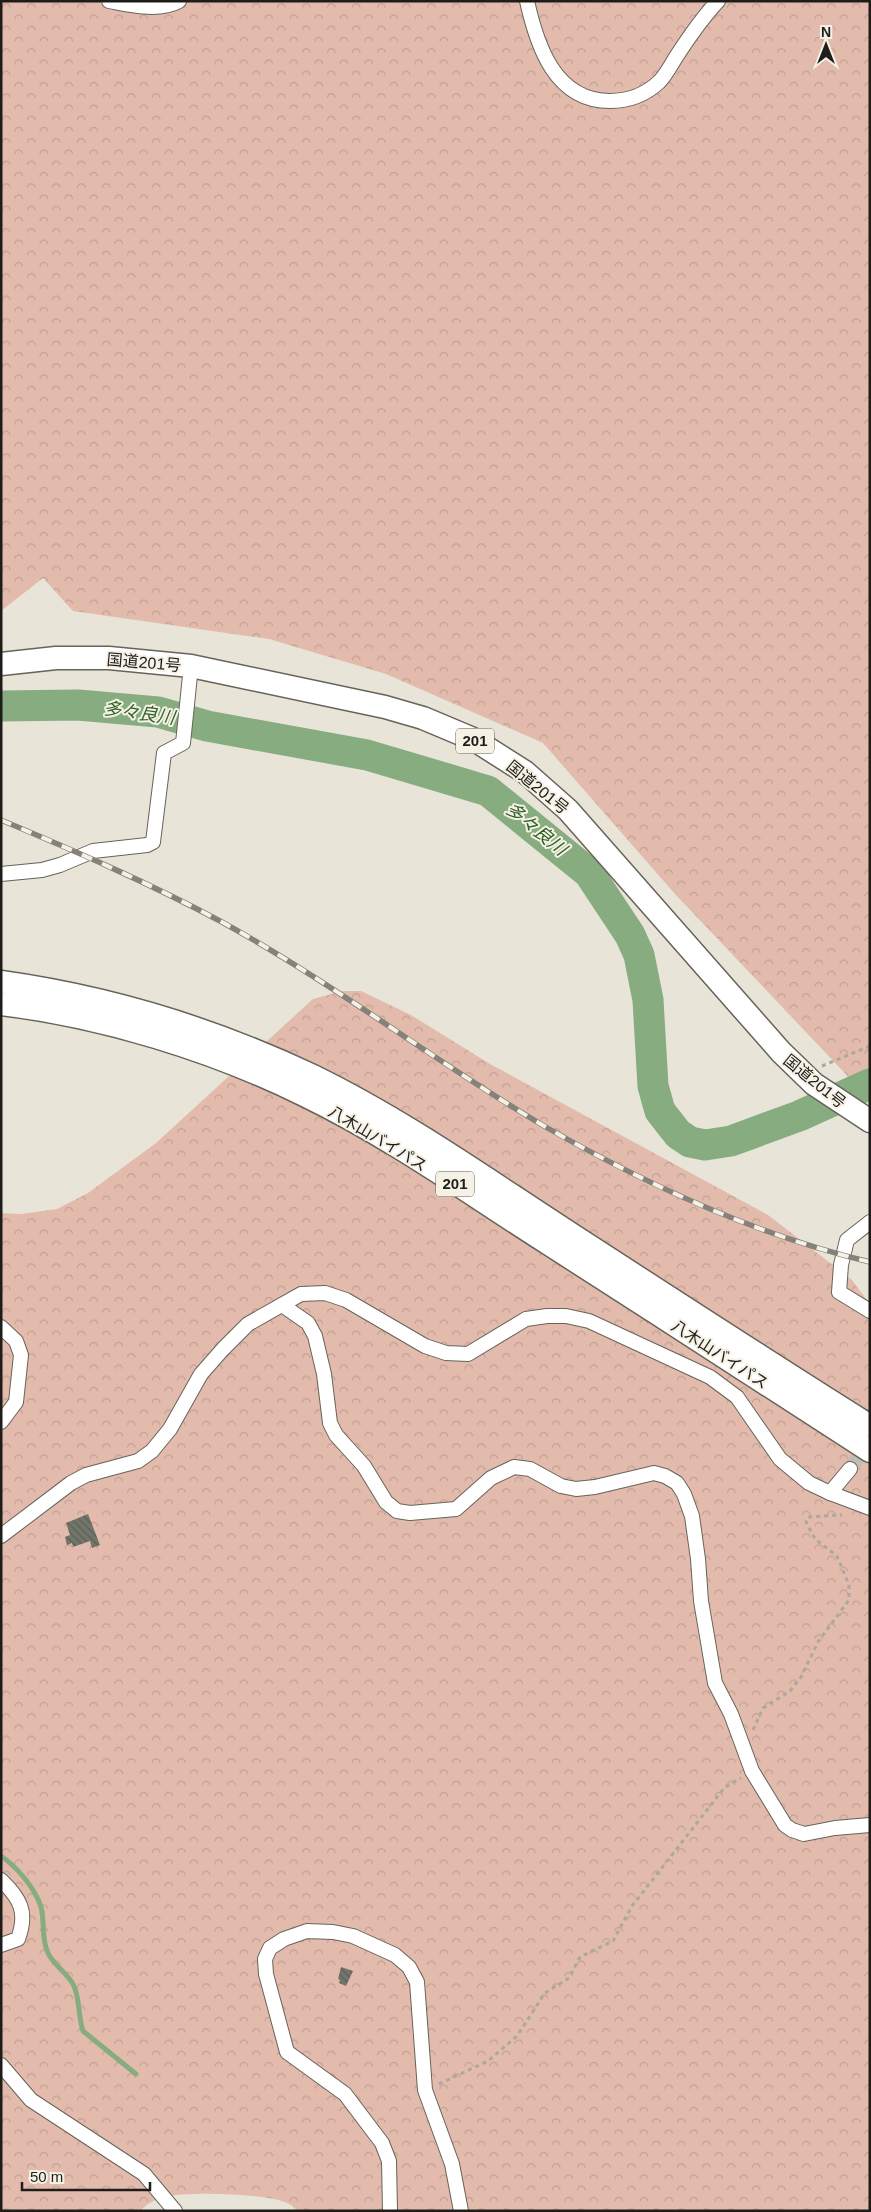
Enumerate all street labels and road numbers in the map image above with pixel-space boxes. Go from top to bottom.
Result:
street label: 国道201号 [106,651,182,674]
road number: 201 [456,728,494,754]
street label: 国道201号 [503,757,572,818]
street label: 国道201号 [780,1051,849,1112]
street label: 八木山バイパス [325,1102,430,1174]
road number: 201 [436,1172,474,1196]
street label: 八木山バイパス [668,1317,771,1392]

